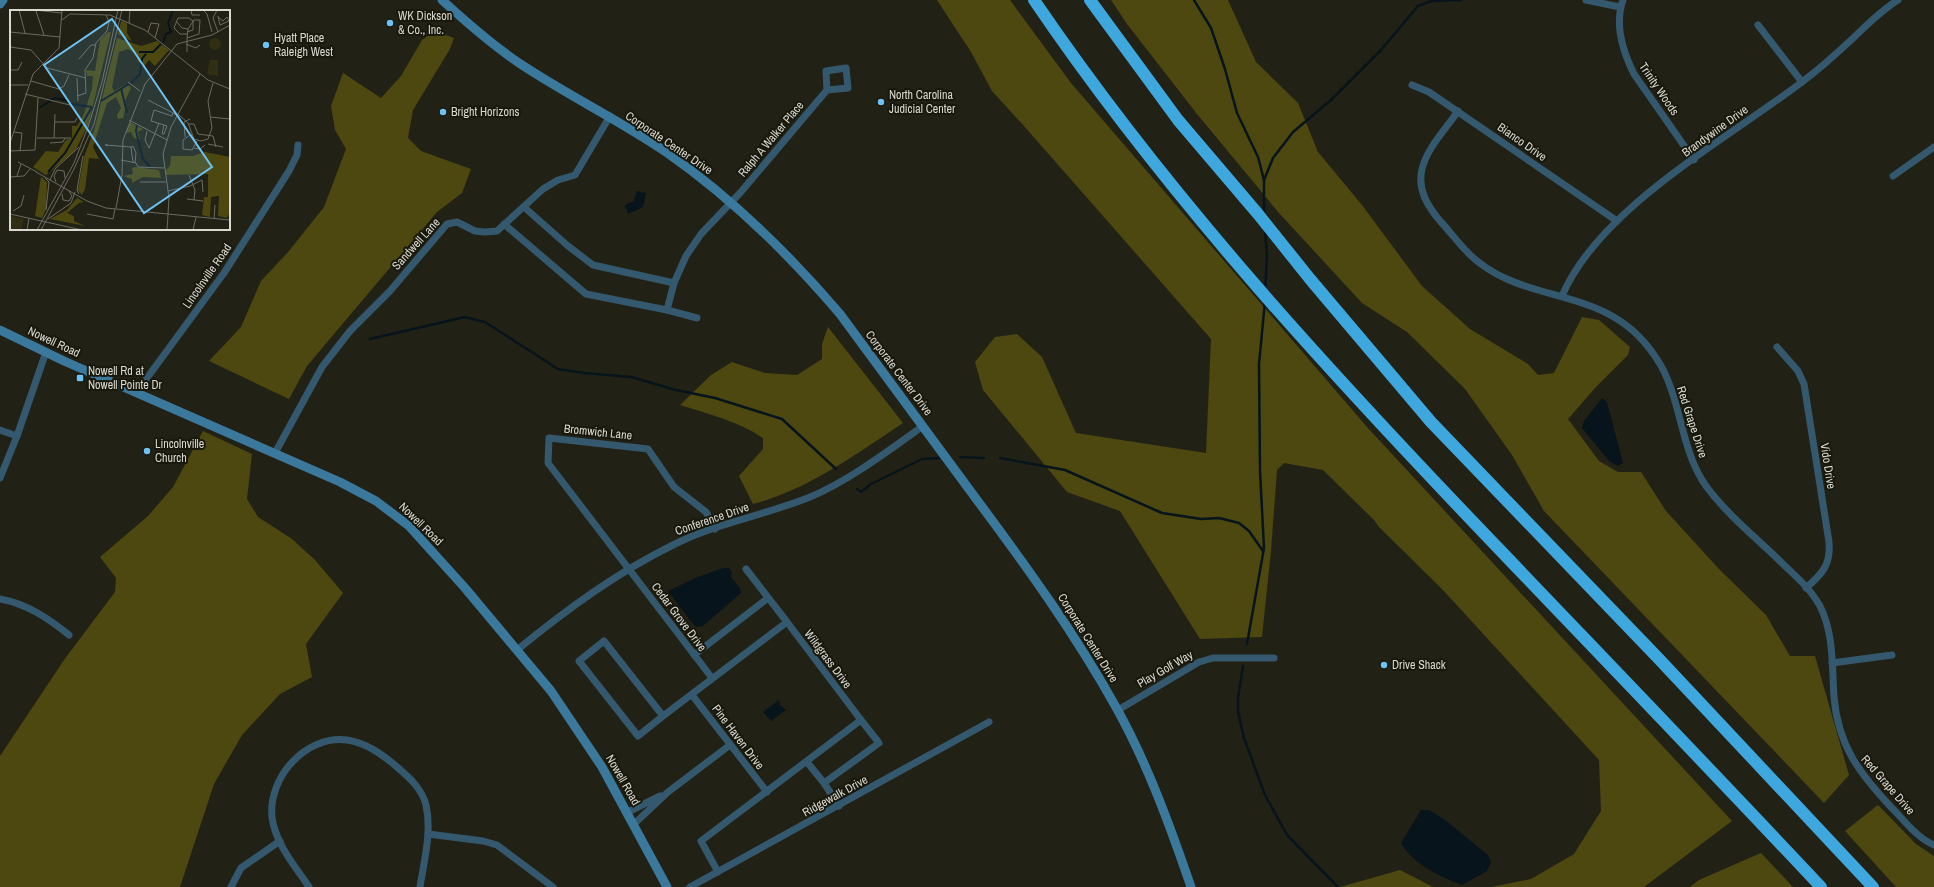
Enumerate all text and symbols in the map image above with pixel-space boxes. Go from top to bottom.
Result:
place label: WK Dickson & Co., Inc. [398,8,452,38]
inset map [10,10,230,230]
marker: WK Dickson & Co., Inc. [385,18,395,28]
place label: Hyatt Place Raleigh West [274,30,333,60]
marker: Hyatt Place Raleigh West [261,40,271,50]
street label: Trinity Woods [1635,59,1683,119]
place label: North Carolina Judicial Center [889,87,956,117]
marker: North Carolina Judicial Center [876,97,886,107]
street label: Ralph A Walker Place [735,98,807,180]
street label: Brandywine Drive [1679,102,1751,160]
place label: Bright Horizons [451,104,519,120]
marker: Bright Horizons [438,107,448,117]
street label: Corporate Center Drive [622,108,716,178]
street label: Bianco Drive [1494,119,1550,165]
street label: Sandwell Lane [388,215,444,273]
street label: Lincolnville Road [179,240,235,312]
street label: Nowell Road [25,323,83,361]
street label: Corporate Center Drive [862,327,936,419]
place label: Nowell Rd at Nowell Pointe Dr [88,363,163,393]
marker: Nowell Rd at Nowell Pointe Dr [75,373,85,383]
street label: Red Grape Drive [1673,384,1711,460]
street label: Bromwich Lane [563,420,633,444]
place label: Lincolnville Church [155,436,204,466]
street label: Vido Drive [1816,442,1840,490]
marker: Lincolnville Church [142,446,152,456]
street label: Nowell Road [395,499,447,549]
street label: Conference Drive [673,499,751,539]
street label: Cedar Grove Drive [648,579,710,655]
street label: Corporate Center Drive [1054,590,1122,686]
street label: Wildgrass Drive [801,626,855,692]
street label: Play Golf Way [1134,647,1196,691]
place label: Drive Shack [1392,657,1446,673]
marker: Drive Shack [1379,660,1389,670]
street label: Pine Haven Drive [708,701,768,773]
street label: Nowell Road [602,752,644,808]
street label: Red Grape Drive [1858,752,1918,818]
street label: Ridgewalk Drive [800,772,870,820]

